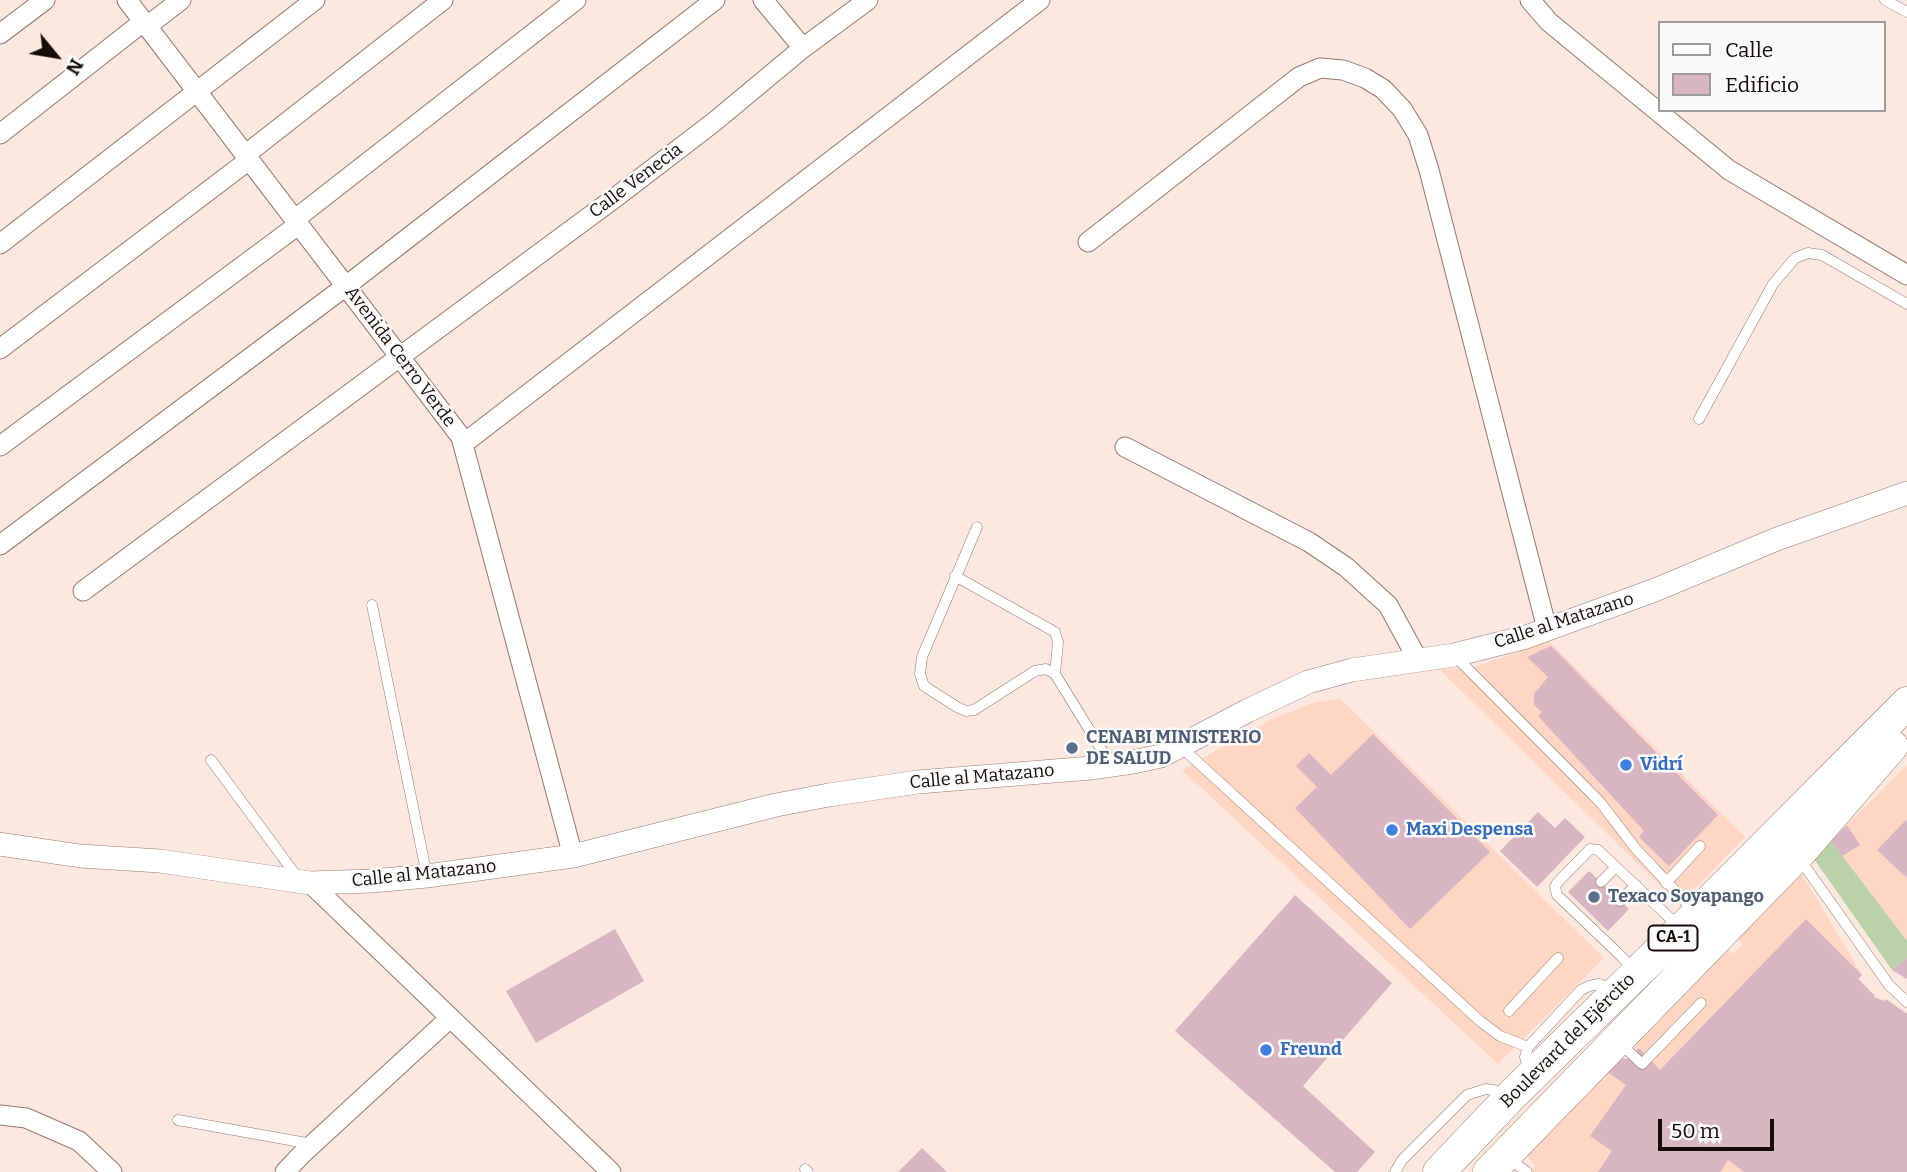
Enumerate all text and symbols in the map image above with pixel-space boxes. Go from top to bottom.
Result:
north arrow [21,21,91,91]
legend [1658,21,1886,112]
text: Calle [1725,37,1773,63]
text: N [61,55,88,79]
text: Edificio [1725,72,1799,98]
street label: Calle Venecia [585,139,687,223]
street label: Avenida Cerro Verde [340,282,460,432]
street label: Calle al Matazano [1491,588,1637,654]
place label: CENABI MINISTERIO DE SALUD [1086,727,1261,770]
marker: CENABI MINISTERIO DE SALUD [1064,740,1080,756]
place label: Vidrí [1640,754,1683,776]
marker: Vidrí [1618,757,1634,773]
street label: Calle al Matazano [909,760,1055,794]
place label: Maxi Despensa [1406,819,1533,841]
marker: Maxi Despensa [1384,822,1400,838]
street label: Calle al Matazano [350,856,498,892]
place label: Texaco Soyapango [1608,886,1764,908]
marker: Texaco Soyapango [1586,889,1602,905]
road number: CA-1 [1648,926,1698,950]
street label: Boulevard del Ejército [1496,969,1640,1113]
place label: Freund [1280,1039,1342,1061]
marker: Freund [1258,1042,1274,1058]
scale bar [1662,1106,1778,1150]
text: 50 m [1671,1118,1720,1144]

